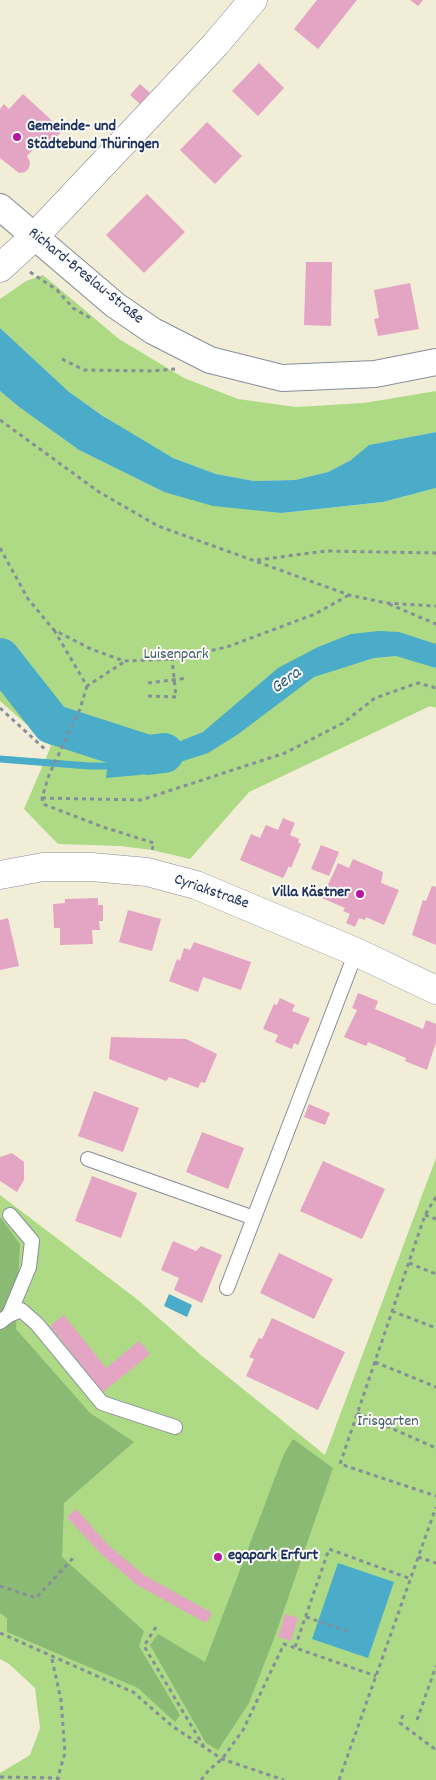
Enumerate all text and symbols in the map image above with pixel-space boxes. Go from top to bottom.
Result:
place label: Gemeinde- und Städtebund Thüringen [27,118,159,156]
marker: Gemeinde- und Städtebund Thüringen [11,131,23,143]
street label: Richard-Breslau-Straße [23,225,147,329]
park label: Luisenpark [144,646,208,666]
water label: Gera [268,664,306,700]
street label: Cyriakstraße [171,871,251,915]
place label: Villa Kästner [272,884,350,904]
marker: Villa Kästner [354,888,366,900]
park label: Irisgarten [357,1413,419,1433]
place label: egapark Erfurt [228,1547,318,1567]
marker: egapark Erfurt [212,1551,224,1563]

